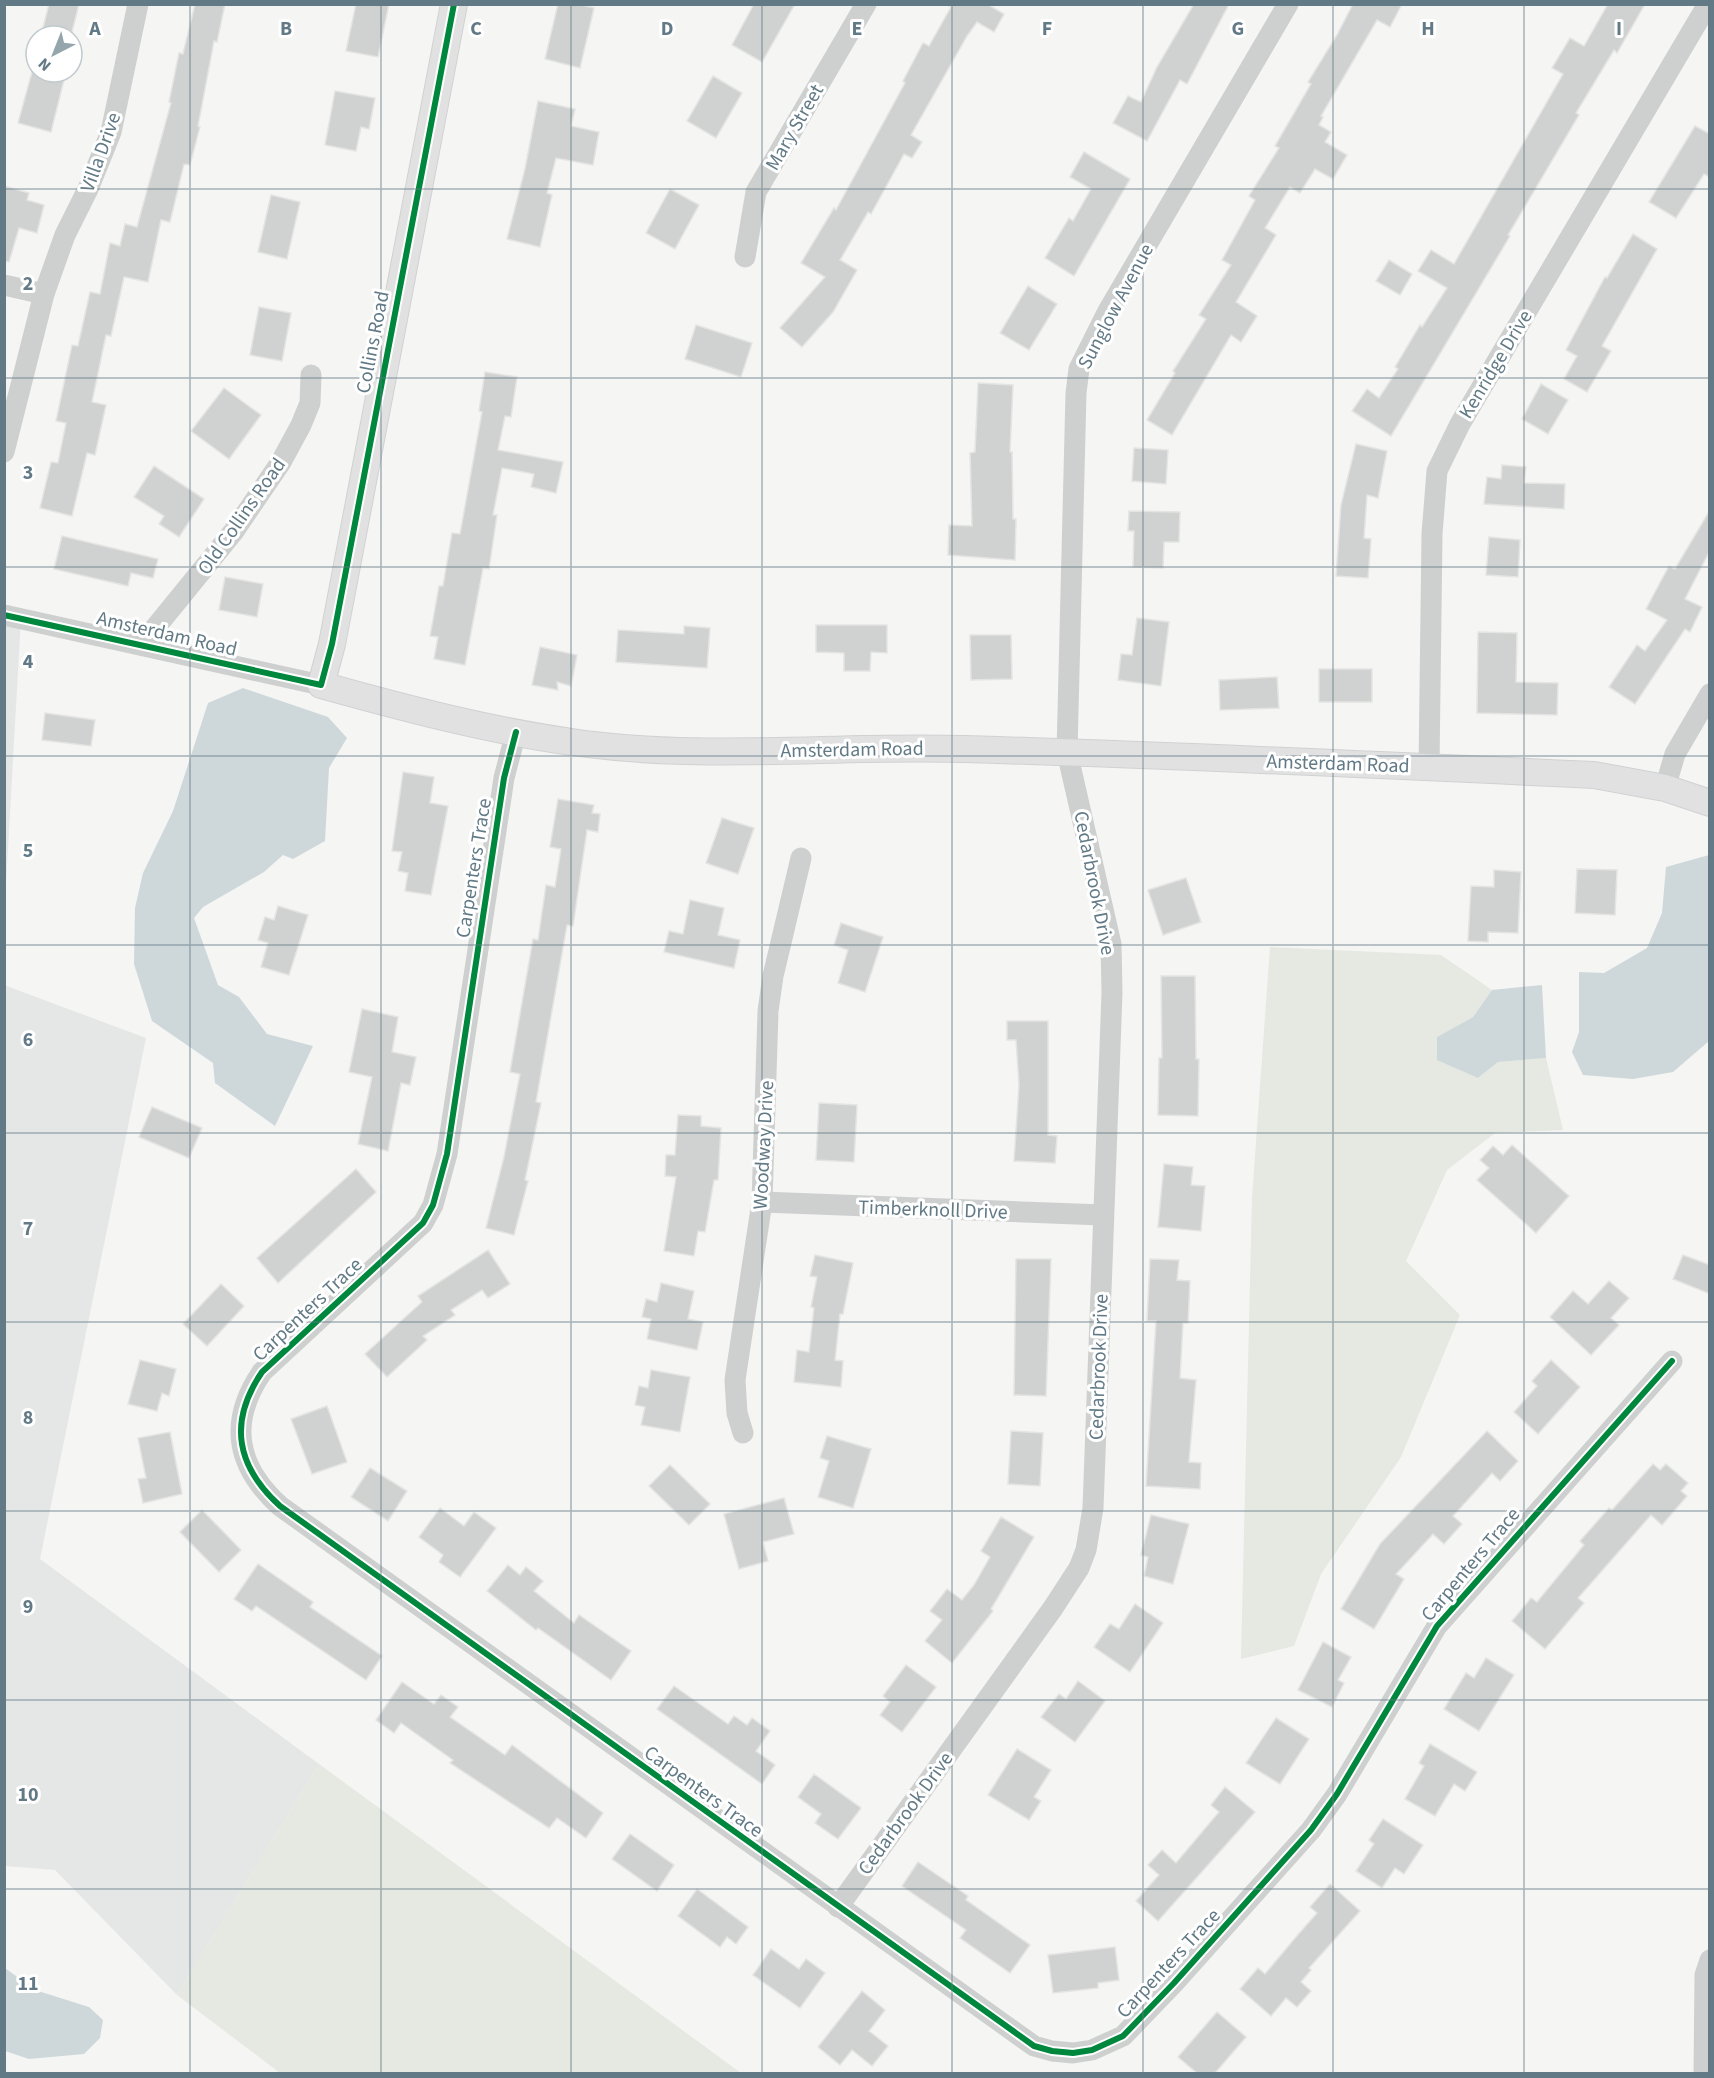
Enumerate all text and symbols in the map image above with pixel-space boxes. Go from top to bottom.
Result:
text: A [88,15,101,43]
text: B [280,15,292,43]
text: C [470,15,482,43]
text: D [661,15,673,43]
text: E [852,15,862,43]
text: F [1042,15,1052,43]
text: G [1232,15,1244,43]
text: H [1421,15,1435,43]
text: I [1616,15,1622,43]
north arrow [24,24,84,84]
text: N [33,53,56,76]
street label: Mary Street [759,79,831,176]
street label: Villa Drive [74,109,128,196]
street label: Sunglow Avenue [1071,239,1161,374]
text: 2 [23,270,33,298]
street label: Collins Road [349,289,397,396]
street label: Kenridge Drive [1452,305,1539,424]
street label: Old Collins Road [191,452,293,581]
text: 3 [23,459,33,487]
street label: Amsterdam Road [94,604,240,664]
text: 4 [23,648,34,676]
street label: Amsterdam Road [780,735,924,765]
street label: Amsterdam Road [1266,748,1410,780]
street label: Carpenters Trace [449,796,499,940]
street label: Cedarbrook Drive [1066,809,1122,958]
text: 5 [23,837,33,865]
text: 6 [23,1026,33,1054]
street label: Woodway Drive [747,1080,781,1210]
street label: Timberknoll Drive [858,1193,1008,1227]
text: 7 [23,1215,33,1243]
street label: Carpenters Trace [247,1251,369,1368]
street label: Cedarbrook Drive [1082,1293,1116,1441]
text: 8 [23,1404,33,1432]
street label: Carpenters Trace [1415,1502,1527,1628]
text: 9 [23,1593,33,1621]
street label: Carpenters Trace [638,1739,769,1845]
street label: Cedarbrook Drive [852,1746,960,1881]
text: 10 [17,1781,39,1809]
street label: Carpenters Trace [1110,1903,1227,2025]
text: 11 [17,1970,39,1998]

